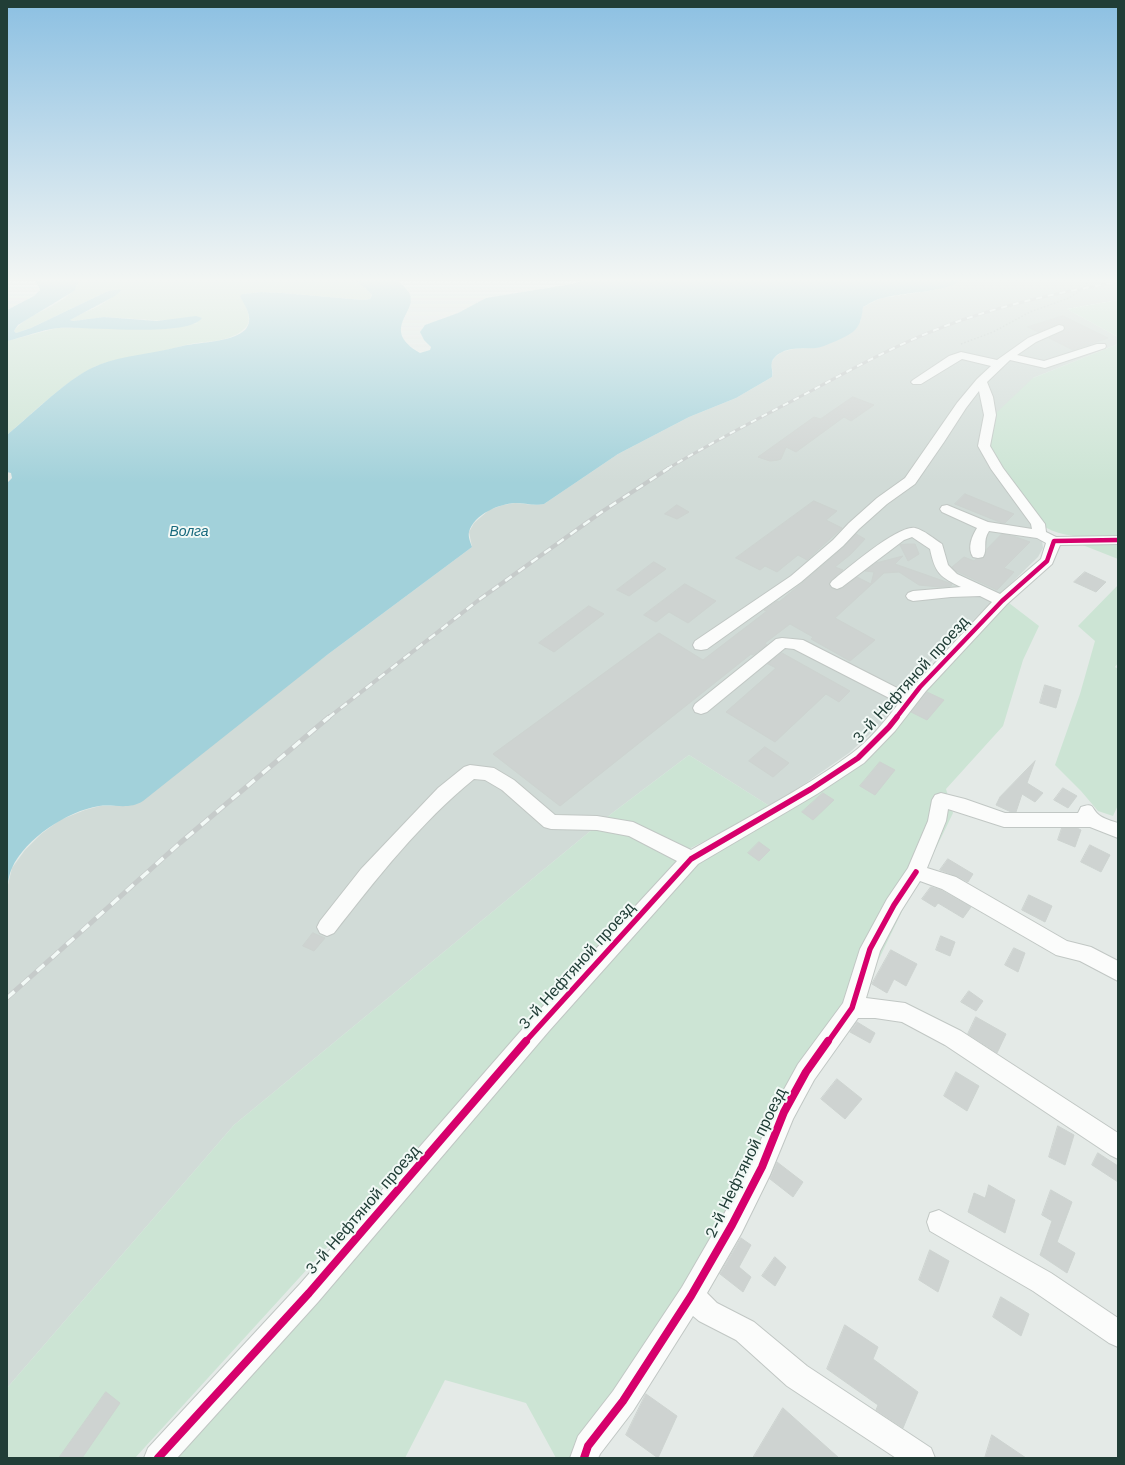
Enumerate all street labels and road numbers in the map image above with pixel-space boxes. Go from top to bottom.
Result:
street label: 3-й Нефтяной проезд [849,612,973,748]
street label: 3-й Нефтяной проезд [515,898,639,1034]
street label: 2-й Нефтяной проезд [701,1085,791,1241]
street label: 3-й Нефтяной проезд [302,1142,424,1278]

